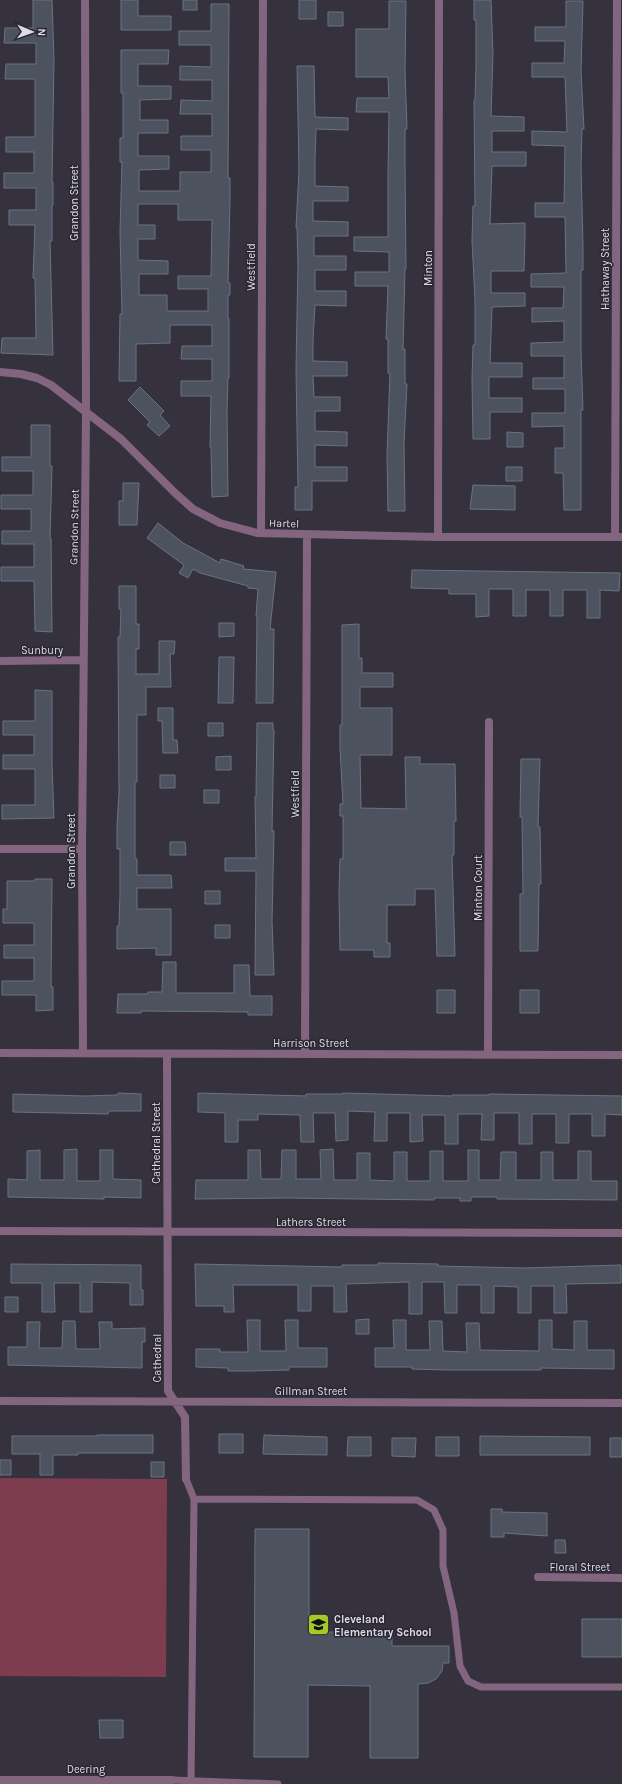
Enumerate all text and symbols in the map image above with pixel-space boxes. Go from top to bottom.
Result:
north arrow [12,12,52,52]
text: N [35,28,48,37]
street label: Grandon Street [68,165,81,241]
street label: Hathaway Street [599,228,612,310]
street label: Westfield [245,243,258,291]
street label: Minton [422,250,435,286]
street label: Grandon Street [67,489,82,565]
street label: Hartel [269,516,299,531]
street label: Sunbury [21,644,63,657]
street label: Westfield [289,770,302,818]
street label: Grandon Street [65,813,78,889]
street label: Minton Court [472,855,485,921]
street label: Harrison Street [273,1037,349,1050]
street label: Cathedral Street [150,1102,163,1184]
street label: Lathers Street [276,1216,346,1229]
street label: Cathedral [151,1334,164,1382]
street label: Gillman Street [275,1385,347,1398]
street label: Floral Street [550,1561,610,1574]
school or university icon: Cleveland Elementary School [305,1612,331,1638]
place label: Cleveland Elementary School [334,1613,432,1639]
street label: Deering [67,1763,106,1776]

